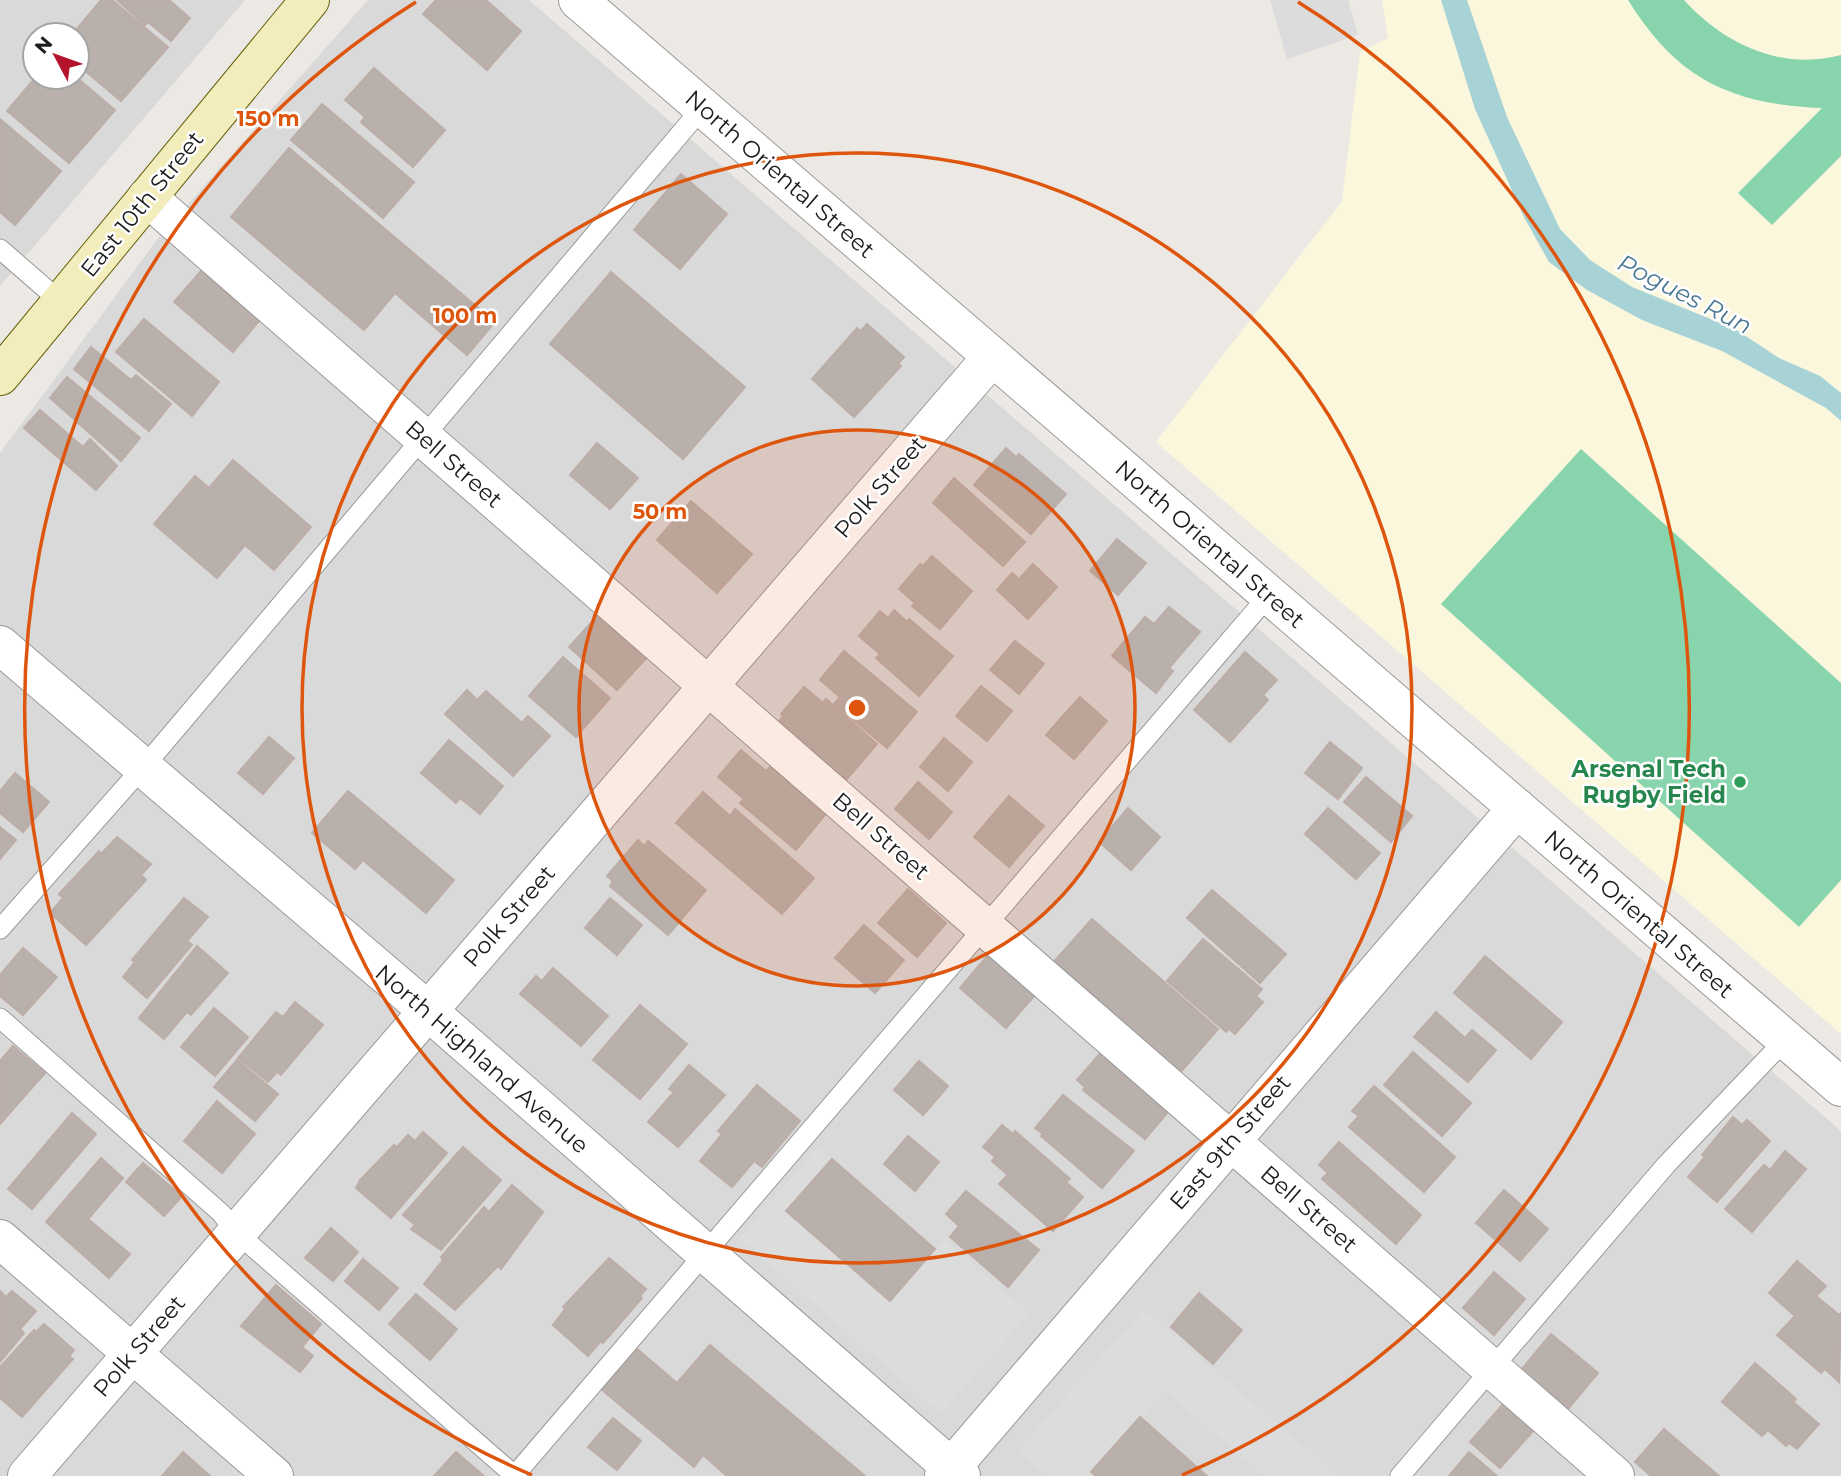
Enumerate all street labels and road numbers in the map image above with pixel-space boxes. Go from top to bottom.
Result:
street label: North Oriental Street [680,84,880,264]
street label: East 10th Street [75,125,209,283]
street label: Bell Street [400,414,508,514]
street label: Polk Street [828,430,932,544]
street label: North Oriental Street [1110,454,1310,634]
street label: Bell Street [827,786,935,886]
street label: North Oriental Street [1539,824,1739,1004]
street label: Polk Street [457,859,561,973]
street label: North Highland Avenue [370,959,594,1159]
street label: East 9th Street [1164,1069,1296,1215]
street label: Bell Street [1255,1159,1363,1259]
street label: Polk Street [87,1289,191,1403]

